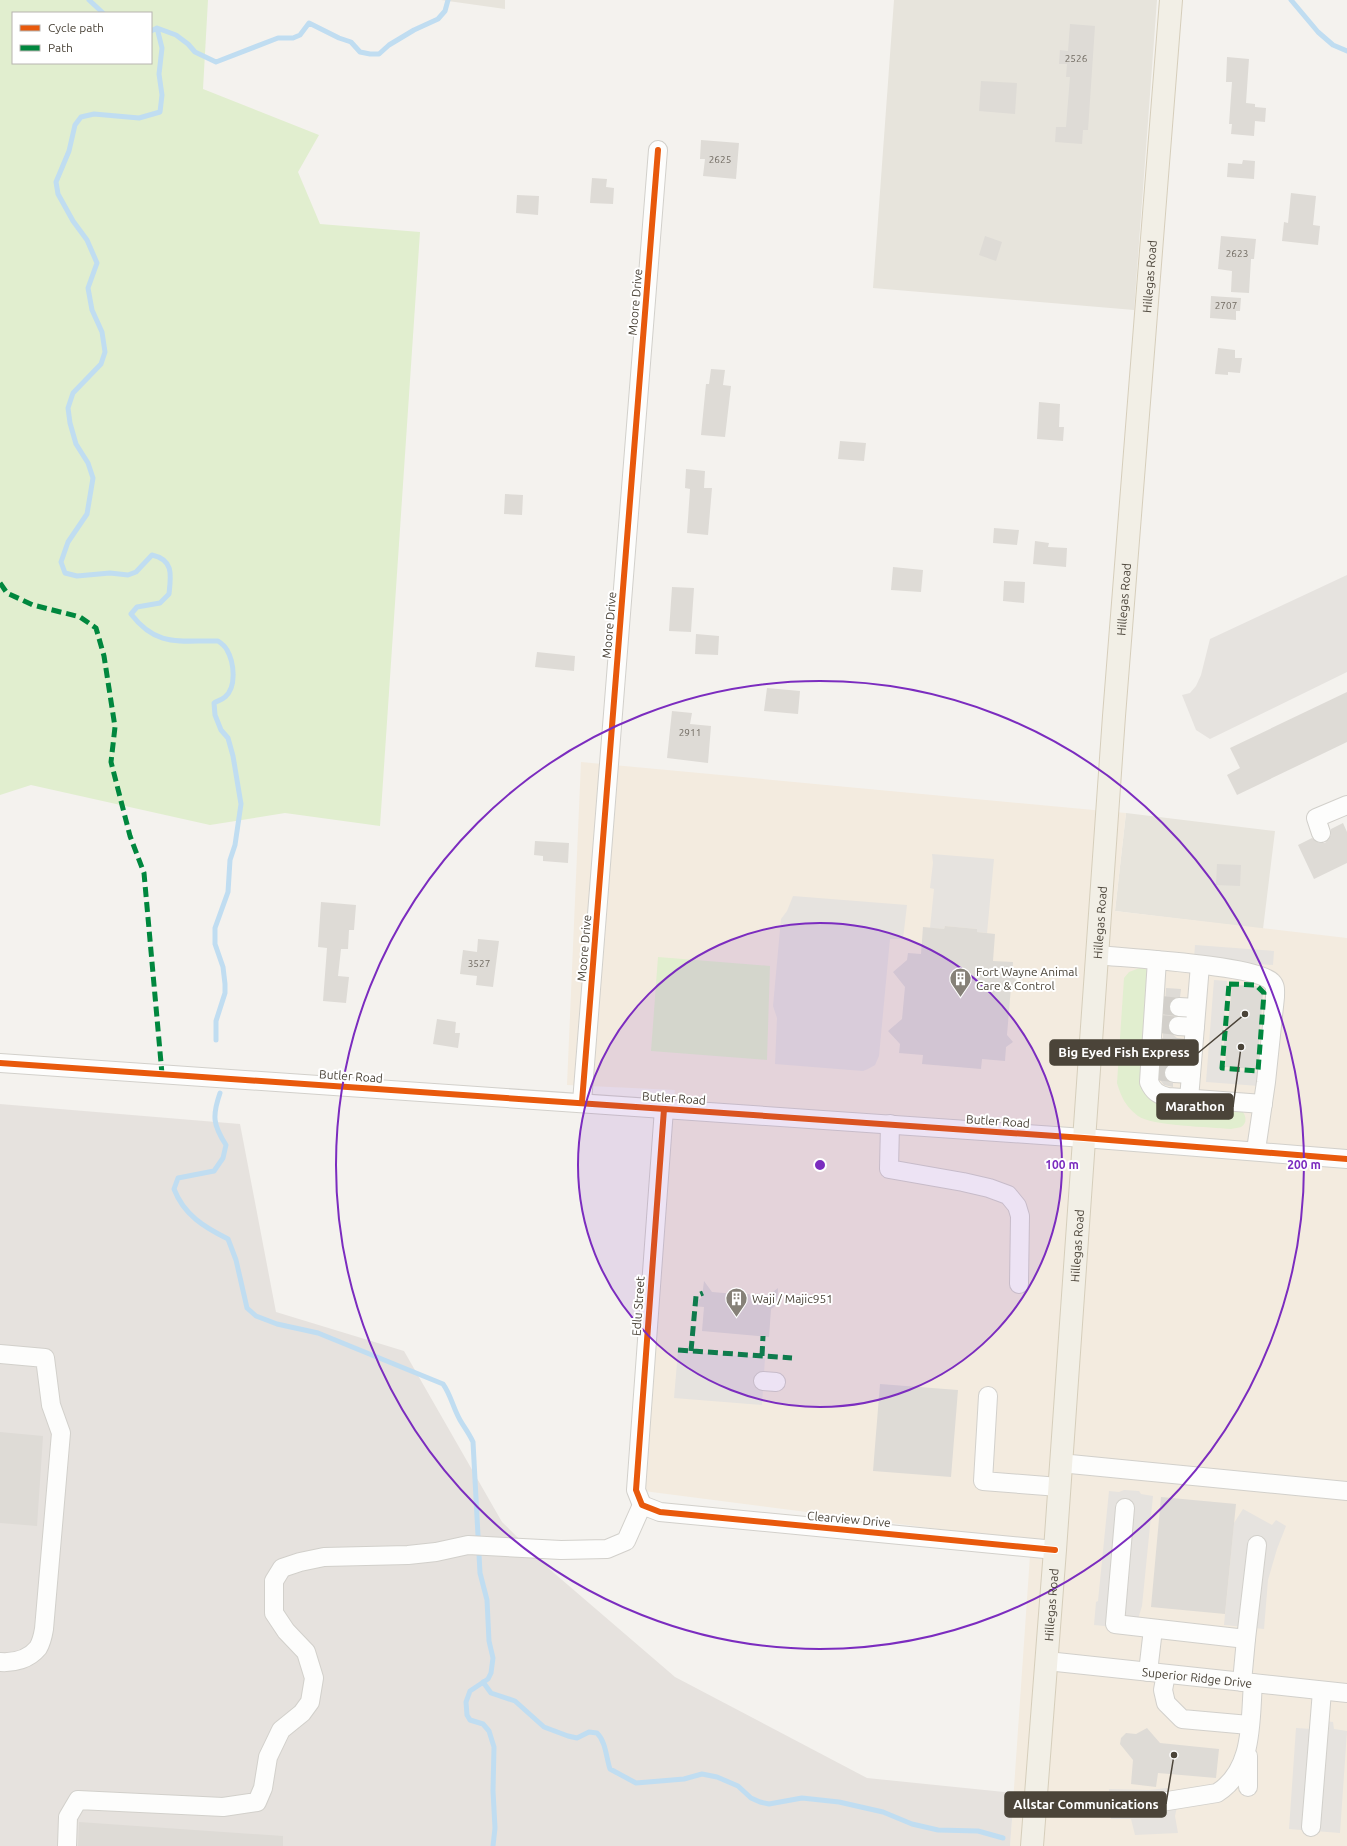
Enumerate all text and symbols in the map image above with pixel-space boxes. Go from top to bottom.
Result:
legend [12,12,152,64]
text: Cycle path [48,21,104,34]
text: Path [48,41,73,54]
house number: 2526 [1065,53,1088,64]
house number: 2625 [709,154,731,165]
street label: Hillegas Road [1140,239,1158,313]
house number: 2623 [1226,248,1248,259]
street label: Moore Drive [626,268,644,336]
house number: 2707 [1215,300,1237,311]
street label: Hillegas Road [1114,562,1133,636]
street label: Moore Drive [600,591,618,659]
house number: 2911 [679,727,701,738]
street label: Hillegas Road [1090,886,1108,959]
street label: Moore Drive [575,914,593,982]
house number: 3527 [468,958,490,969]
building icon: Fort Wayne Animal Care & Control [948,965,974,998]
place label: Fort Wayne Animal Care & Control [976,965,1078,992]
callout: Big Eyed Fish Express [1050,1040,1198,1065]
text: Big Eyed Fish Express [1058,1045,1190,1059]
street label: Butler Road [319,1067,383,1085]
street label: Butler Road [642,1089,706,1107]
callout: Marathon [1157,1094,1233,1119]
text: Marathon [1165,1099,1225,1113]
street label: Butler Road [966,1112,1030,1130]
centre of rings [813,1158,827,1172]
text: 100 m [1045,1158,1079,1171]
text: 200 m [1287,1158,1321,1171]
street label: Hillegas Road [1067,1209,1086,1283]
street label: Edlu Street [629,1275,647,1336]
building icon: Waji / Majic951 [724,1285,750,1318]
place label: Waji / Majic951 [752,1292,833,1305]
street label: Clearview Drive [807,1509,891,1529]
street label: Hillegas Road [1041,1568,1060,1642]
street label: Superior Ridge Drive [1141,1665,1253,1689]
callout: Allstar Communications [1005,1792,1166,1817]
text: Allstar Communications [1013,1797,1159,1811]

